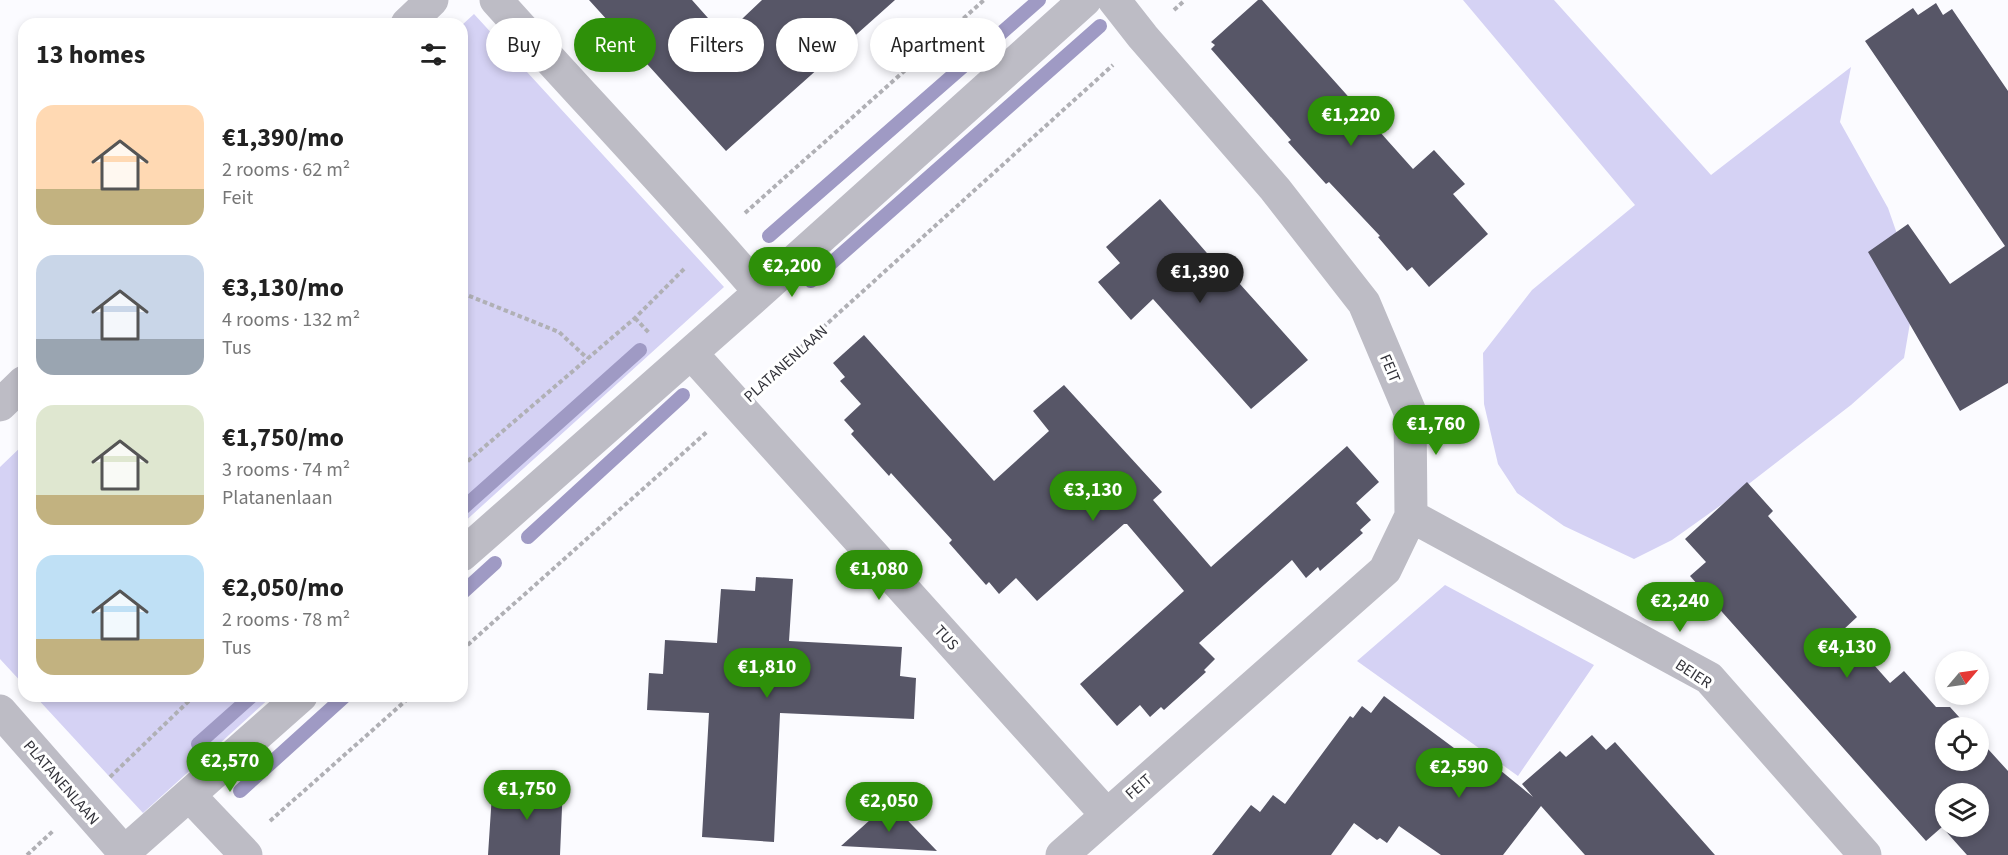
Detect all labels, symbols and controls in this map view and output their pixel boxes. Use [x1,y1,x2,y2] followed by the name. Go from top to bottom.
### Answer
[486,18,562,72] chip: Buy
[574,18,656,72] chip: Rent
[668,18,764,72] chip: Filters
[776,18,858,72] chip: New
[870,18,1006,72] chip: Apartment
[36,36,145,73] text: 13 homes
[417,38,450,71] icon: filters
[1302,96,1400,147] pin: €1,220
[1322,101,1380,129] text: €1,220
[222,119,344,156] text: €1,390/mo
[84,129,156,201] icon: home
[222,156,350,184] text: 2 rooms · 62 m²
[222,184,253,212] text: Feit
[743,247,841,298] pin: €2,200
[763,252,821,280] text: €2,200
[1151,253,1249,304] pin: €1,390
[1171,258,1229,286] text: €1,390
[222,269,344,306] text: €3,130/mo
[84,279,156,351] icon: home
[222,306,360,334] text: 4 rooms · 132 m²
[739,320,832,407] street label: PLATANENLAAN
[222,334,251,362] text: Tus
[1374,351,1406,386] street label: FEIT
[1387,405,1485,456] pin: €1,760
[1407,410,1465,438] text: €1,760
[222,419,344,456] text: €1,750/mo
[84,429,156,501] icon: home
[222,456,350,484] text: 3 rooms · 74 m²
[1044,471,1142,522] pin: €3,130
[1064,476,1122,504] text: €3,130
[222,484,333,512] text: Platanenlaan
[830,550,928,601] pin: €1,080
[850,555,908,583] text: €1,080
[222,569,344,606] text: €2,050/mo
[84,579,156,651] icon: home
[1631,582,1729,633] pin: €2,240
[1651,587,1709,615] text: €2,240
[222,606,350,634] text: 2 rooms · 78 m²
[929,620,964,655] street label: TUS
[1798,628,1896,679] pin: €4,130
[1818,633,1876,661] text: €4,130
[222,634,251,662] text: Tus
[718,648,816,699] pin: €1,810
[1935,651,1989,705] north arrow
[1935,651,1989,837] map controls
[738,653,796,681] text: €1,810
[1671,654,1716,694] street label: BEIER
[1935,717,1989,771] button: locate
[18,735,104,830] street label: PLATANENLAAN
[181,742,279,793] pin: €2,570
[201,747,259,775] text: €2,570
[1410,748,1508,799] pin: €2,590
[1430,753,1488,781] text: €2,590
[1120,769,1157,805] street label: FEIT
[478,770,576,821] pin: €1,750
[498,775,556,803] text: €1,750
[840,782,938,833] pin: €2,050
[1935,783,1989,837] button: layers
[860,787,918,815] text: €2,050

